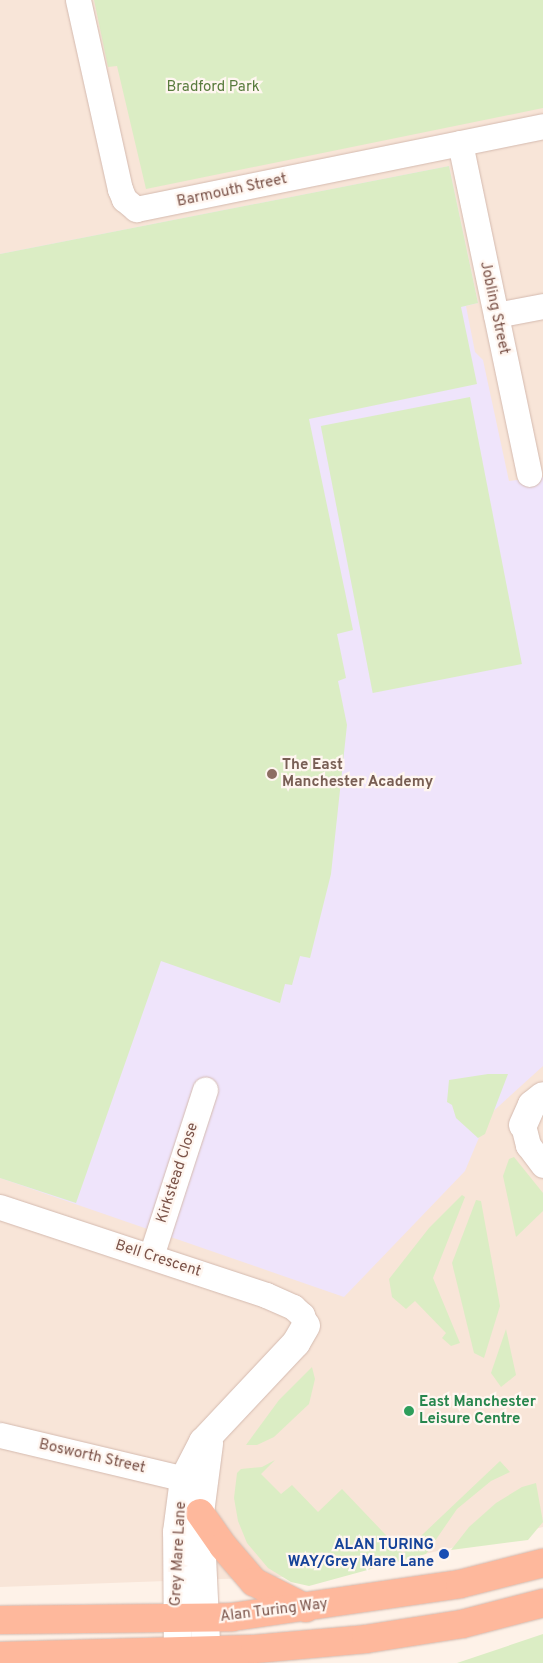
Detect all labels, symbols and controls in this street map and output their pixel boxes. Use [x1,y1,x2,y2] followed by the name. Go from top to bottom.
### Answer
[166,79,260,97] park label: Bradford Park
[175,171,289,211] street label: Barmouth Street
[475,260,513,356] street label: Jobling Street
[282,756,434,791] place label: The East Manchester Academy
[266,768,278,780] marker: The East Manchester Academy
[153,1121,203,1225] street label: Kirkstead Close
[113,1237,203,1281] street label: Bell Crescent
[419,1393,536,1428] place label: East Manchester Leisure Centre
[403,1405,415,1417] marker: East Manchester Leisure Centre
[37,1436,147,1478] street label: Bosworth Street
[167,1501,191,1607] street label: Grey Mare Lane
[288,1536,434,1571] place label: ALAN TURING WAY/Grey Mare Lane
[438,1548,450,1560] marker: ALAN TURING WAY/Grey Mare Lane
[219,1595,329,1627] street label: Alan Turing Way

